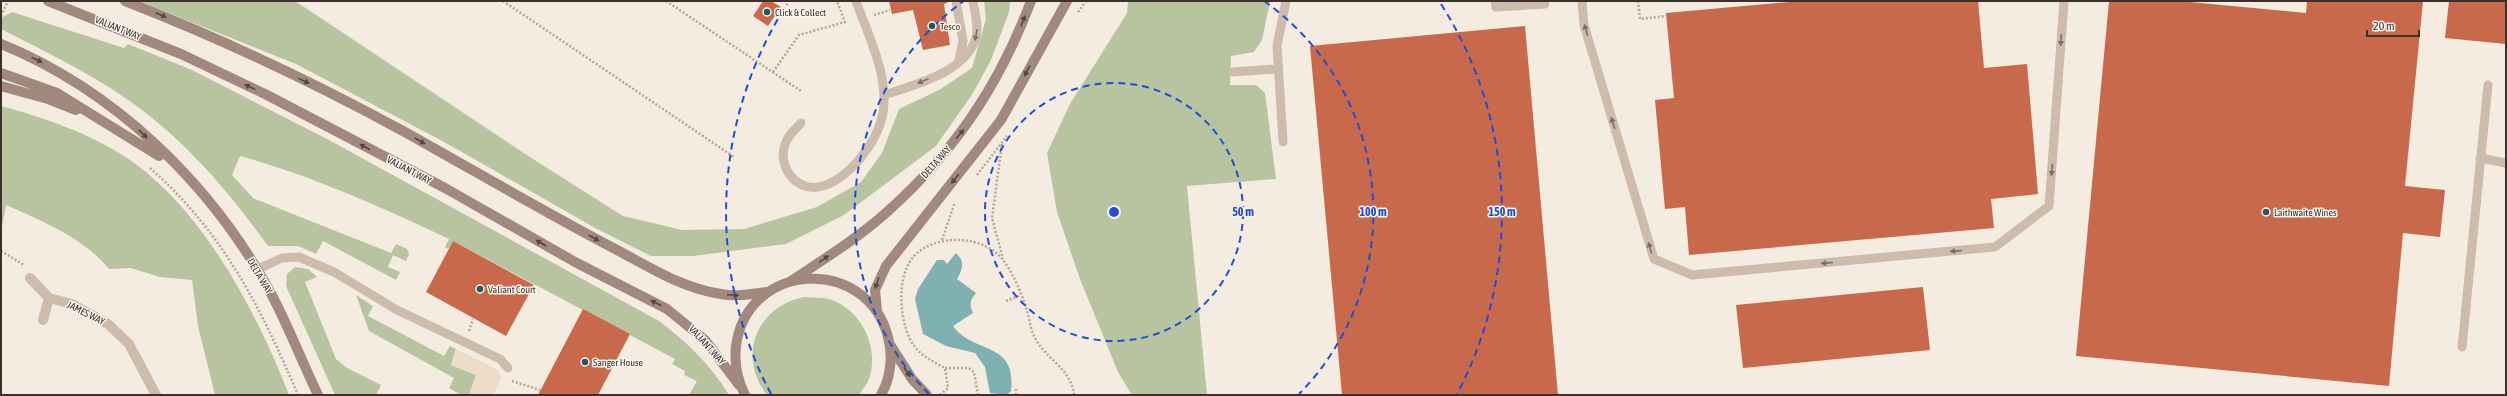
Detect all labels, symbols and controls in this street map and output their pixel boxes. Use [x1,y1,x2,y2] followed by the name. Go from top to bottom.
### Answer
[762,7,772,17] marker: Click & Collect
[775,7,826,18] place label: Click & Collect
[2367,12,2419,38] scale bar
[155,13,167,19] one-way arrow
[93,14,143,42] street label: VALIANT WAY
[1021,14,1027,26] one-way arrow
[2373,19,2395,33] text: 20 m
[927,21,937,31] marker: Tesco
[940,21,961,32] place label: Tesco
[1583,24,1589,36] one-way arrow
[972,28,978,41] one-way arrow
[2058,34,2065,46] one-way arrow
[31,57,42,63] one-way arrow
[1024,66,1030,77] one-way arrow
[299,78,310,84] one-way arrow
[917,78,929,84] one-way arrow
[244,84,256,90] one-way arrow
[1610,117,1616,129] one-way arrow
[955,128,964,139] one-way arrow
[138,129,148,139] one-way arrow
[414,137,426,144] one-way arrow
[919,143,953,180] street label: DELTA WAY
[360,144,371,150] one-way arrow
[385,154,433,186] street label: VALIANT WAY
[2048,164,2055,176] one-way arrow
[950,173,959,184] one-way arrow
[1107,205,1121,219] centre of rings
[1232,205,1254,219] text: 50 m
[1359,205,1387,219] text: 100 m
[1488,205,1516,219] text: 150 m
[2261,207,2271,217] marker: Laithwaite Wines
[2274,207,2337,218] place label: Laithwaite Wines
[589,235,600,242] one-way arrow
[535,239,547,246] one-way arrow
[1647,242,1653,254] one-way arrow
[1950,247,1962,254] one-way arrow
[818,255,829,263] one-way arrow
[245,256,275,296] street label: DELTA WAY
[1821,259,1833,266] one-way arrow
[874,277,880,289] one-way arrow
[475,284,485,294] marker: Valiant Court
[488,284,536,295] place label: Valiant Court
[727,292,739,299] one-way arrow
[65,299,107,327] street label: JAMES WAY
[650,300,662,306] one-way arrow
[687,323,728,367] street label: VALIANT WAY
[580,357,590,367] marker: Sanger House
[593,357,644,368] place label: Sanger House
[903,367,911,377] one-way arrow

